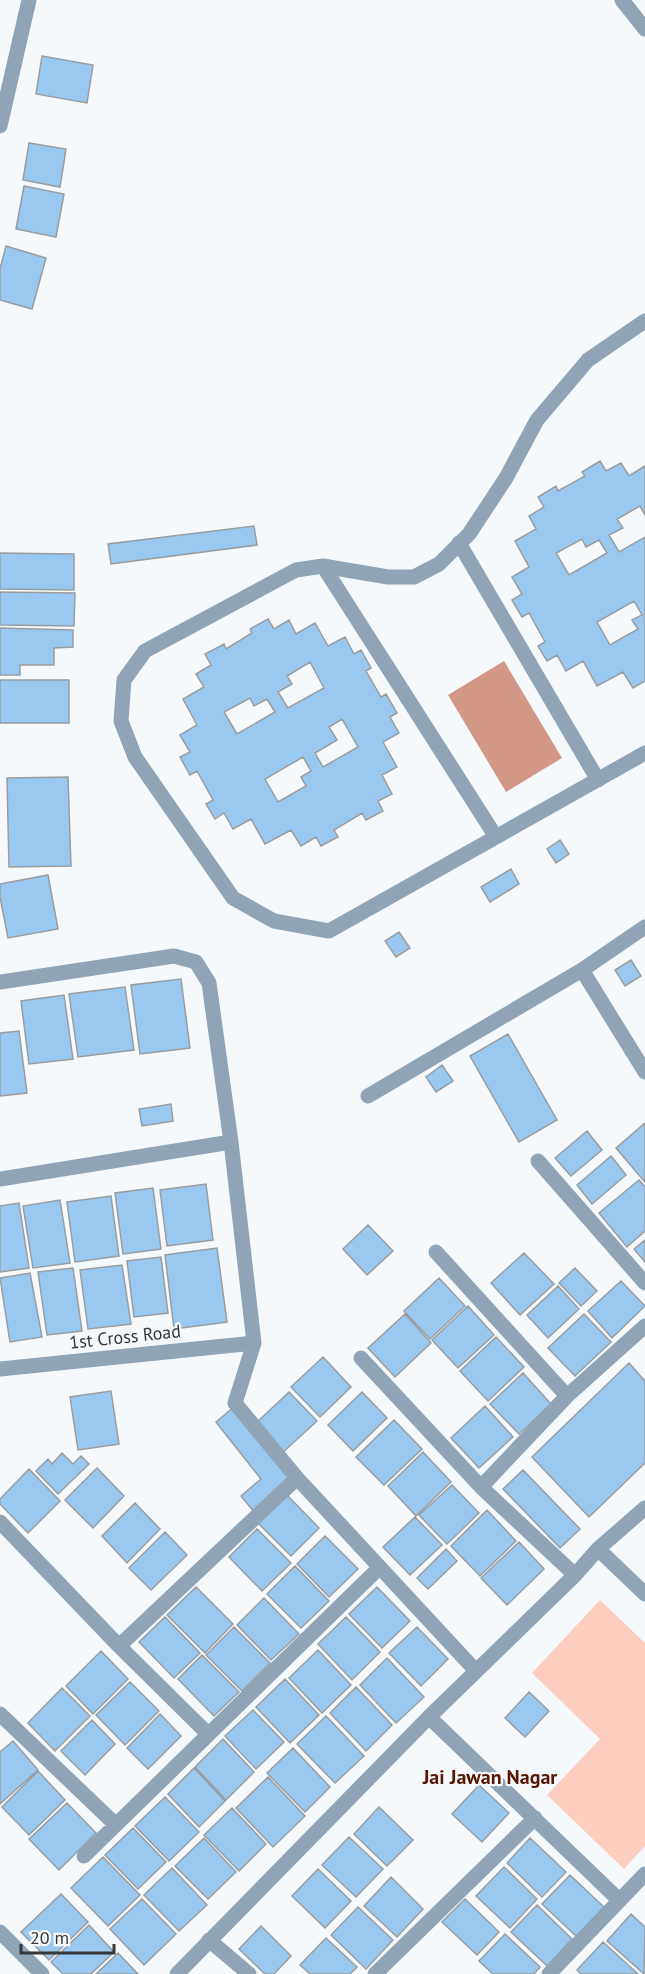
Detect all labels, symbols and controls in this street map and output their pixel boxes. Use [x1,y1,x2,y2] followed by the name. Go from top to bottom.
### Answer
[68,1319,182,1354] street label: 1st Cross Road
[422,1764,557,1790] district label: Jai Jawan Nagar
[21,1917,114,1955] scale bar
[30,1926,69,1949] text: 20 m

